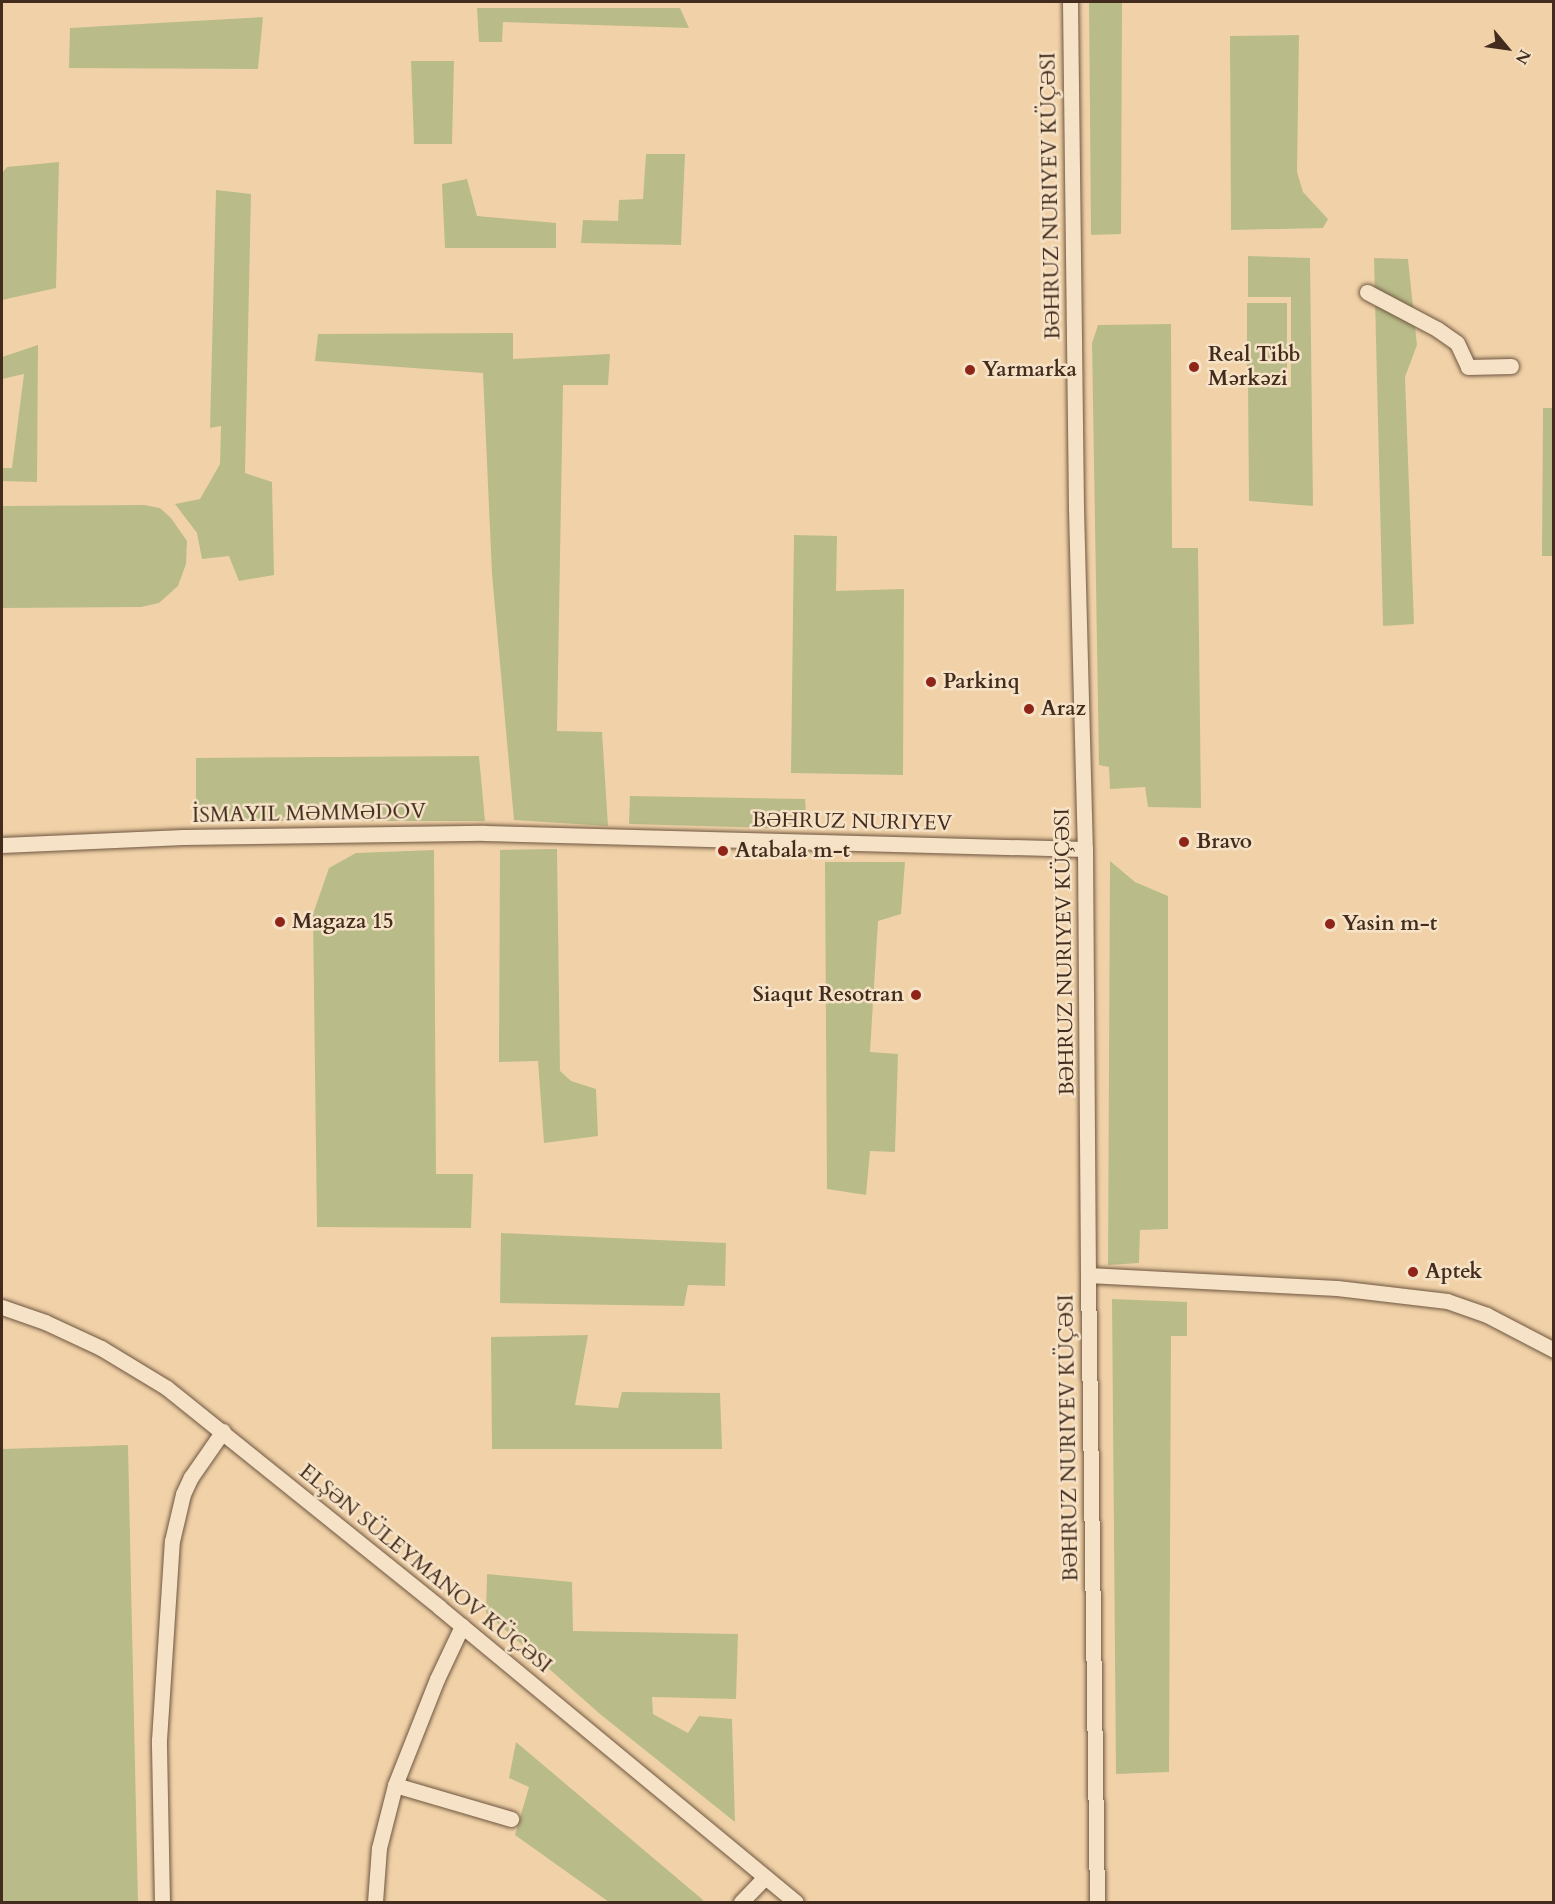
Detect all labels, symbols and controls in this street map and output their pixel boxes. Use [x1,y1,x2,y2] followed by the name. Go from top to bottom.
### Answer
[1477,18,1537,78] north arrow
[1510,45,1536,68] text: N
[1036,52,1066,340] street label: BƏHRUZ NURIYEV KÜÇƏSI
[1208,342,1300,392] place label: Real Tibb Mərkəzi
[982,357,1077,383] place label: Yarmarka
[1185,358,1203,376] marker: Real Tibb Mərkəzi
[963,363,977,377] marker: Yarmarka
[943,669,1019,695] place label: Parkinq
[924,675,938,689] marker: Parkinq
[1041,696,1086,722] place label: Araz
[1022,702,1036,716] marker: Araz
[192,799,426,829] street label: İSMAYIL MƏMMƏDOV
[752,808,952,836] street label: BƏHRUZ NURIYEV
[1050,808,1080,1096] street label: BƏHRUZ NURIYEV KÜÇƏSI
[1196,829,1252,855] place label: Bravo
[1177,835,1191,849] marker: Bravo
[735,838,850,864] place label: Atabala m-t
[716,844,730,858] marker: Atabala m-t
[292,909,394,935] place label: Magaza 15
[1342,911,1437,937] place label: Yasin m-t
[273,915,287,929] marker: Magaza 15
[1323,917,1337,931] marker: Yasin m-t
[753,982,904,1008] place label: Siaqut Resotran
[909,988,923,1002] marker: Siaqut Resotran
[1425,1259,1482,1285] place label: Aptek
[1406,1265,1420,1279] marker: Aptek
[1054,1294,1084,1582] street label: BƏHRUZ NURIYEV KÜÇƏSI
[294,1459,556,1679] street label: ELŞƏN SÜLEYMANOV KÜÇƏSI

